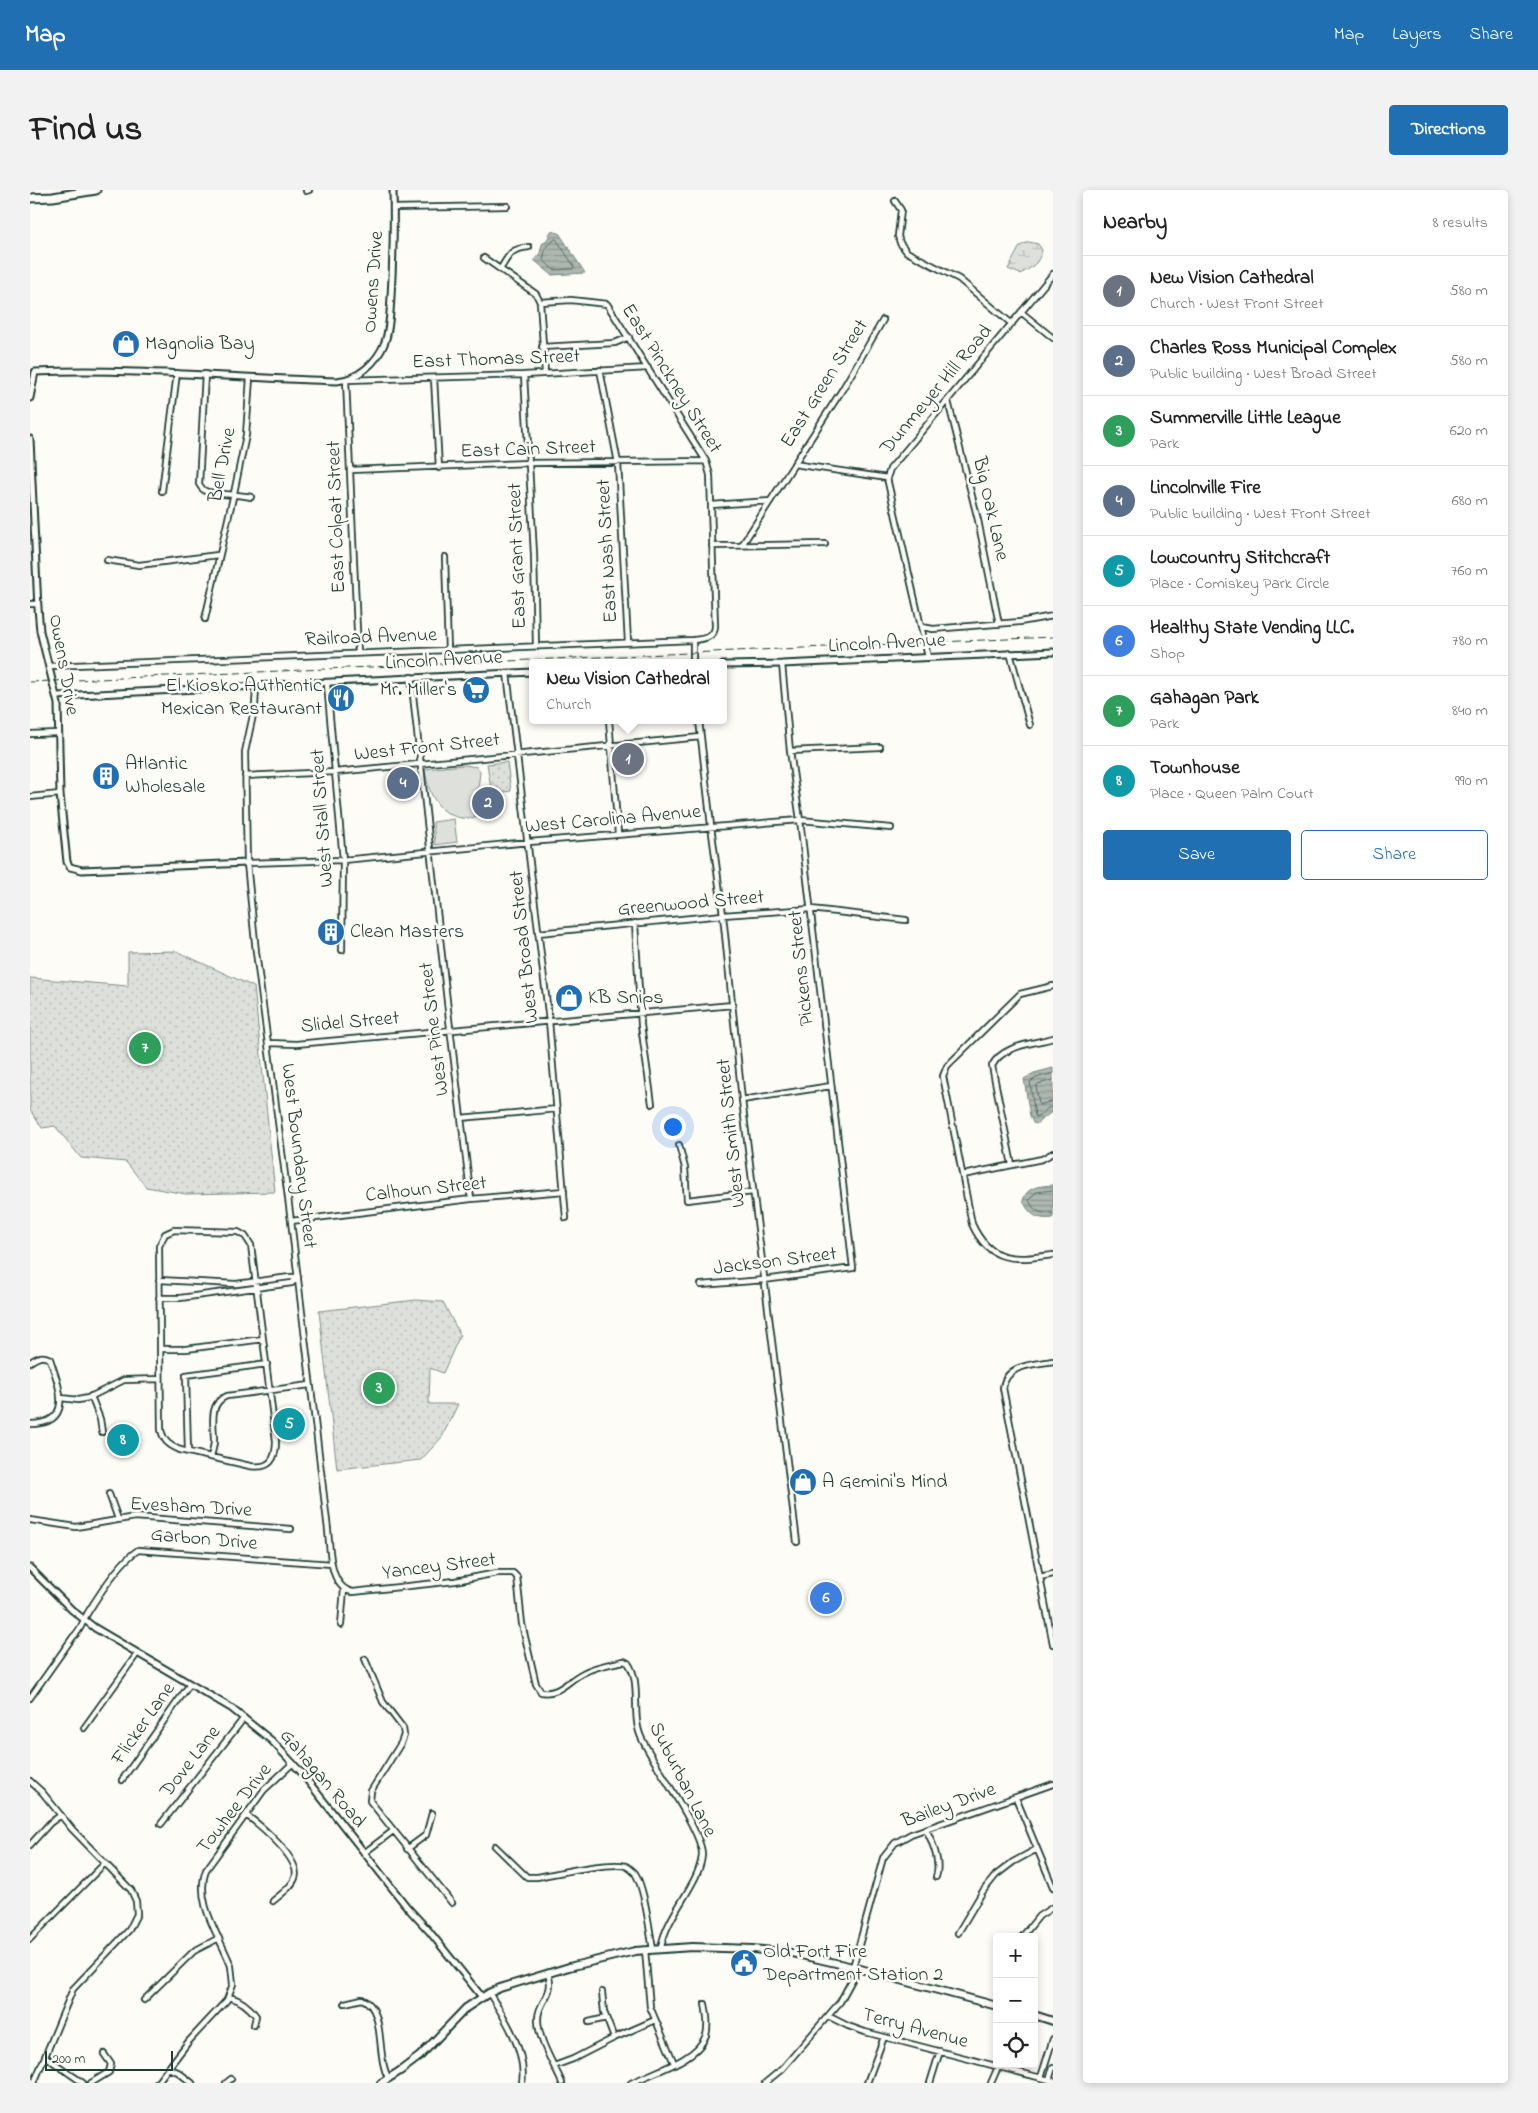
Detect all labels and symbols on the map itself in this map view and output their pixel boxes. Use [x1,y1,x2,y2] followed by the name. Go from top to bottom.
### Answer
[356,230,392,334] street label: Owens Drive
[613,299,729,460] street label: East Pinckney Street
[774,314,876,454] street label: East Green Street
[873,319,1000,462] street label: Dunmeyer Hill Road
[111,329,141,359] shop icon: Magnolia Bay
[145,330,255,360] place label: Magnolia Bay
[411,343,581,377] street label: East Thomas Street
[201,425,244,506] street label: Bell Drive
[460,433,596,467] street label: East Cain Street
[320,440,354,594] street label: East Colpat Street
[963,453,1016,564] street label: Big Oak Lane
[590,478,626,624] street label: East Nash Street
[501,482,535,630] street label: East Grant Street
[40,612,86,718] street label: Owens Drive
[304,621,438,655] street label: Railroad Avenue
[828,626,946,662] street label: Lincoln Avenue
[385,643,503,679] street label: Lincoln Avenue
[161,672,322,724] place label: El Kiosko Authentic Mexican Restaurant
[461,675,491,705] supermarket icon: Mr. Miller's
[380,676,457,705] place label: Mr. Miller's
[326,683,356,713] restaurant icon: El Kiosko Authentic Mexican Restaurant
[353,726,502,770] street label: West Front Street
[612,740,644,778] pin: 1
[304,747,342,888] street label: West Stall Street
[125,750,205,802] place label: Atlantic Wholesale
[91,761,121,791] building icon: Atlantic Wholesale
[387,764,419,802] pin: 4
[472,784,504,822] pin: 2
[524,798,702,842] street label: West Carolina Avenue
[503,869,547,1025] street label: West Broad Street
[617,883,766,925] street label: Greenwood Street
[781,909,822,1027] street label: Pickens Street
[316,917,346,947] building icon: Clean Masters
[350,918,464,947] place label: Clean Masters
[412,960,458,1098] street label: West Pine Street
[554,983,584,1013] shop icon: KB Snips
[588,984,664,1013] place label: KB Snips
[300,1004,401,1042] street label: Slidel Street
[129,1029,161,1067] pin: 7
[710,1057,754,1209] street label: West Smith Street
[272,1062,324,1250] street label: West Boundary Street
[660,1114,686,1140] your location
[364,1169,488,1211] street label: Calhoun Street
[712,1240,839,1284] street label: Jackson Street
[363,1369,395,1407] pin: 3
[273,1405,305,1443] pin: 5
[107,1421,139,1459] pin: 8
[788,1467,818,1497] shop icon: A Gemini's Mind
[822,1468,948,1497] place label: A Gemini's Mind
[129,1490,253,1526] street label: Evesham Drive
[149,1521,259,1559] street label: Garbon Drive
[381,1546,498,1588] street label: Yancey Street
[810,1579,842,1617] pin: 6
[104,1677,183,1772] street label: Flicker Lane
[641,1717,723,1843] street label: Suburban Lane
[153,1720,228,1805] street label: Dove Lane
[271,1723,372,1836] street label: Gahagan Road
[190,1758,280,1860] street label: Towhee Drive
[897,1776,1000,1837] street label: Bailey Drive
[762,1938,943,1990] place label: Old Fort Fire Department Station 2
[729,1948,759,1978] public building icon: Old Fort Fire Department Station 2
[859,2001,971,2057] street label: Terry Avenue
[45,2048,172,2071] scale bar

